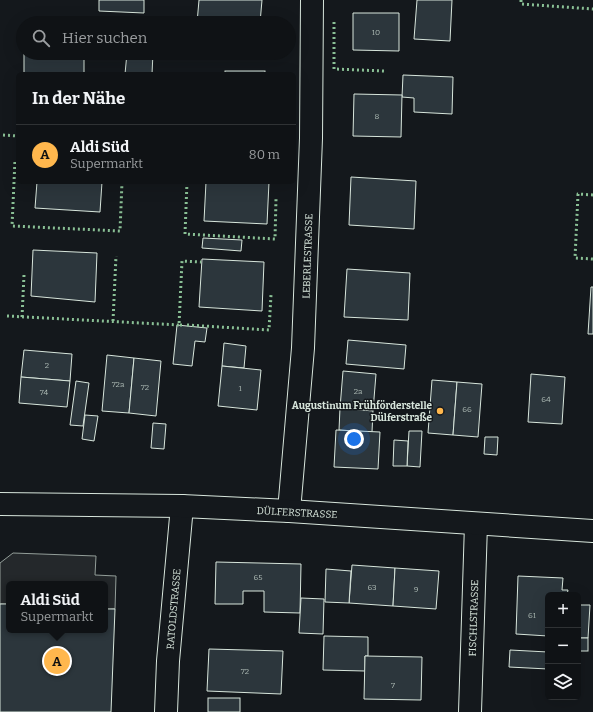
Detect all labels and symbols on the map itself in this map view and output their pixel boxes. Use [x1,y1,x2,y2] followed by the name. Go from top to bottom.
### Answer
[372,28,380,37] house number: 10
[375,112,380,121] house number: 8
[301,213,315,299] street label: LEBERLESTRASSE
[45,361,49,370] house number: 2
[112,380,125,389] house number: 72a
[141,383,149,392] house number: 72
[238,384,242,393] house number: 1
[354,387,363,396] house number: 2a
[40,388,49,397] house number: 74
[541,395,551,404] house number: 64
[292,400,433,424] place label: Augustinum Frühförderstelle Dülferstraße
[462,405,472,414] house number: 66
[435,406,445,416] marker: Augustinum Frühförderstelle Dülferstraße
[344,429,364,449] your location
[256,504,338,521] street label: DÜLFERSTRASSE
[164,568,184,650] street label: RATOLDSTRASSE
[254,573,262,582] house number: 65
[467,579,481,657] street label: FISCHLSTRASSE
[367,583,377,592] house number: 63
[414,585,419,594] house number: 9
[528,611,537,620] house number: 61
[44,646,70,676] pin: A
[241,667,249,676] house number: 72
[391,681,395,690] house number: 7

